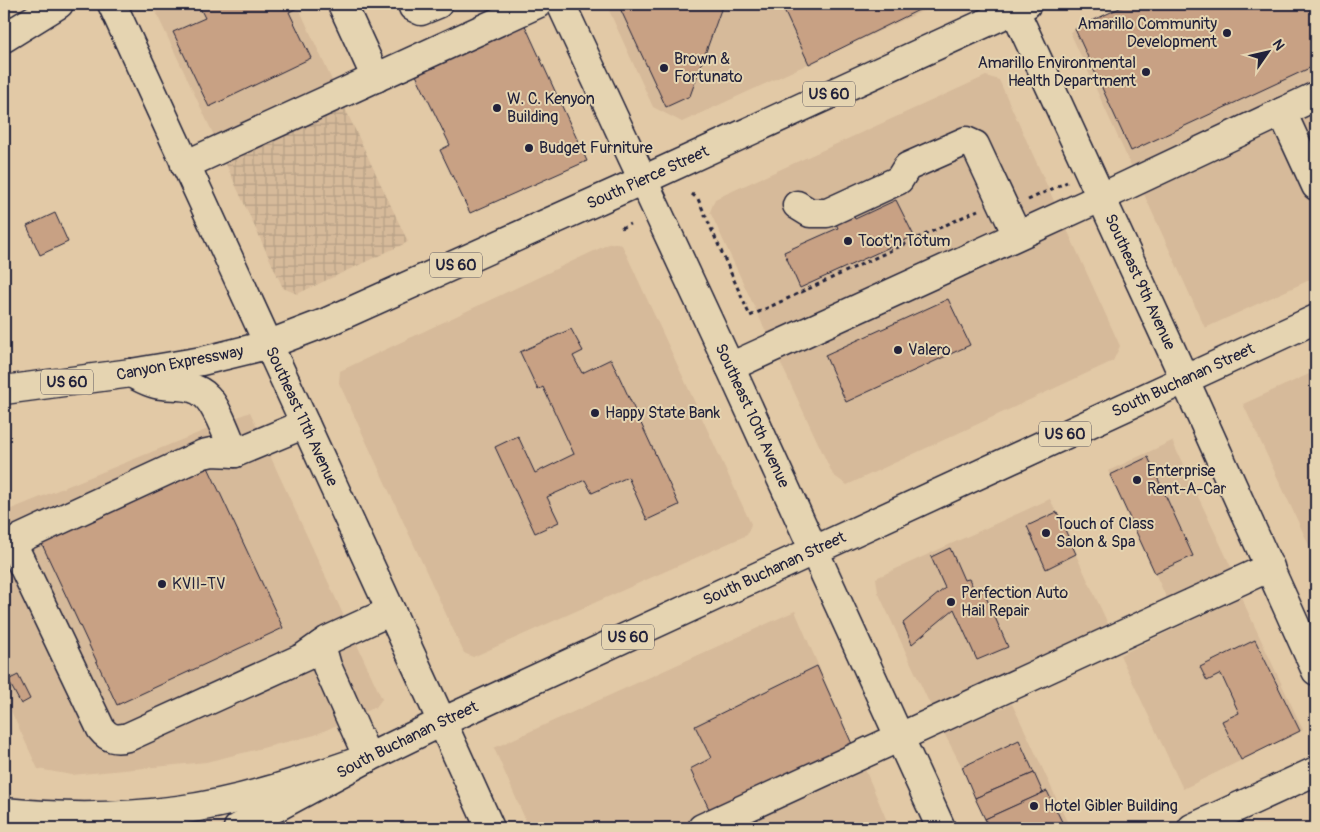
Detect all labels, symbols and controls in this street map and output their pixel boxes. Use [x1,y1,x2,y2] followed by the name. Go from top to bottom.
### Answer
[1077,14,1218,52] place label: Amarillo Community Development
[1221,27,1233,39] marker: Amarillo Community Development
[1242,28,1292,78] north arrow
[1269,36,1288,54] text: N
[674,49,743,87] place label: Brown & Fortunato
[977,53,1137,91] place label: Amarillo Environmental Health Department
[658,62,670,74] marker: Brown & Fortunato
[1140,66,1152,78] marker: Amarillo Environmental Health Department
[803,82,855,106] road number: US 60
[507,89,595,127] place label: W. C. Kenyon Building
[491,102,503,114] marker: W. C. Kenyon Building
[539,138,653,158] place label: Budget Furniture
[584,141,712,214] street label: South Pierce Street
[523,142,535,154] marker: Budget Furniture
[1100,211,1180,353] street label: Southeast 9th Avenue
[858,231,950,251] place label: Toot'n Totum
[842,235,854,247] marker: Toot'n Totum
[430,252,482,278] road number: US 60
[1108,338,1258,422] street label: South Buchanan Street
[908,340,951,360] place label: Valero
[115,341,245,385] street label: Canyon Expressway
[711,341,794,491] street label: Southeast 10th Avenue
[261,343,342,490] street label: Southeast 11th Avenue
[892,344,904,356] marker: Valero
[41,370,93,394] road number: US 60
[605,403,721,423] place label: Happy State Bank
[589,407,601,419] marker: Happy State Bank
[1039,422,1091,446] road number: US 60
[1147,461,1227,499] place label: Enterprise Rent-A-Car
[1131,474,1143,486] marker: Enterprise Rent-A-Car
[1056,514,1154,552] place label: Touch of Class Salon & Spa
[700,527,850,610] street label: South Buchanan Street
[1040,527,1052,539] marker: Touch of Class Salon & Spa
[172,574,226,594] place label: KVII-TV
[156,578,168,590] marker: KVII-TV
[961,583,1068,621] place label: Perfection Auto Hail Repair
[945,596,957,608] marker: Perfection Auto Hail Repair
[602,624,654,650] road number: US 60
[333,697,482,783] street label: South Buchanan Street
[1044,796,1178,816] place label: Hotel Gibler Building
[1028,800,1040,812] marker: Hotel Gibler Building

